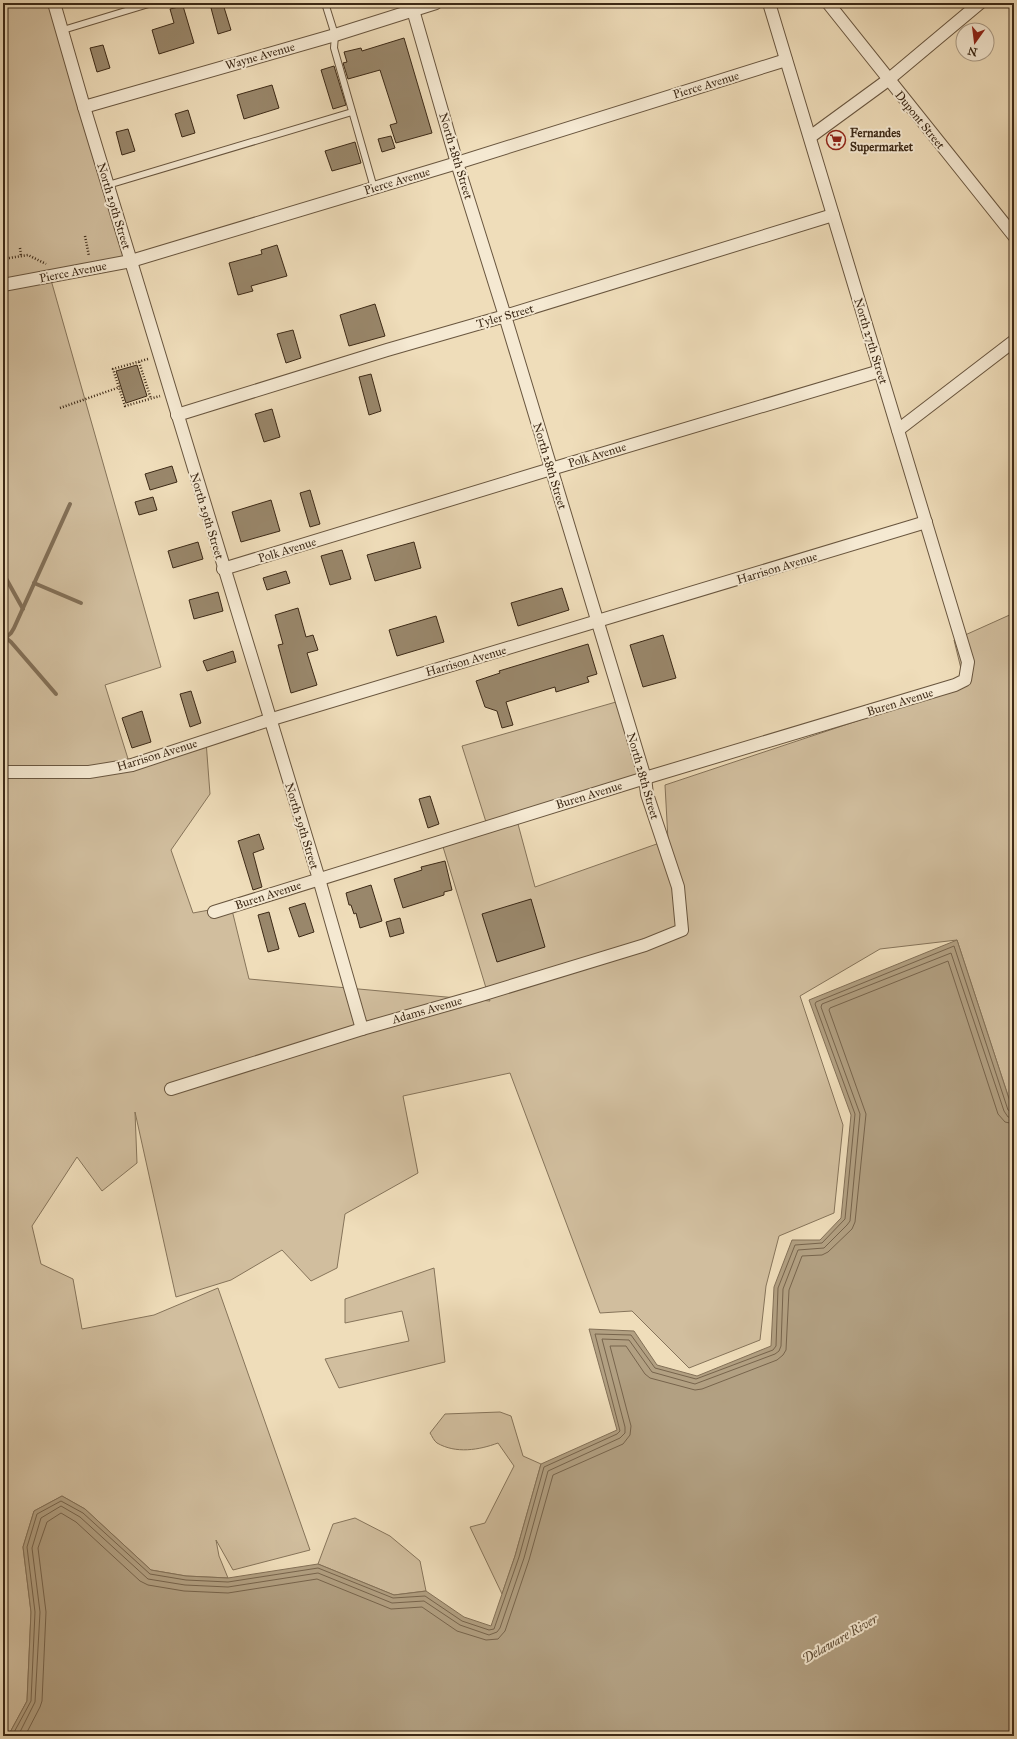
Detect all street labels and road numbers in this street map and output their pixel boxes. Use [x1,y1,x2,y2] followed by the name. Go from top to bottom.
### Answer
[224,39,296,73] street label: Wayne Avenue
[671,68,741,102] street label: Pierce Avenue
[892,88,948,153] street label: Dupont Street
[436,111,476,202] street label: North 28th Street
[94,161,134,252] street label: North 29th Street
[362,164,432,198] street label: Pierce Avenue
[38,259,108,285] street label: Pierce Avenue
[851,296,891,386] street label: North 27th Street
[475,301,536,331] street label: Tyler Street
[530,421,570,512] street label: North 28th Street
[566,440,628,470] street label: Polk Avenue
[187,471,227,562] street label: North 29th Street
[256,535,318,565] street label: Polk Avenue
[735,549,819,587] street label: Harrison Avenue
[424,643,508,679] street label: Harrison Avenue
[865,685,935,719] street label: Buren Avenue
[624,731,662,822] street label: North 28th Street
[115,736,199,774] street label: Harrison Avenue
[554,778,624,812] street label: Buren Avenue
[282,781,322,872] street label: North 29th Street
[233,878,303,912] street label: Buren Avenue
[389,993,464,1027] street label: Adams Avenue

